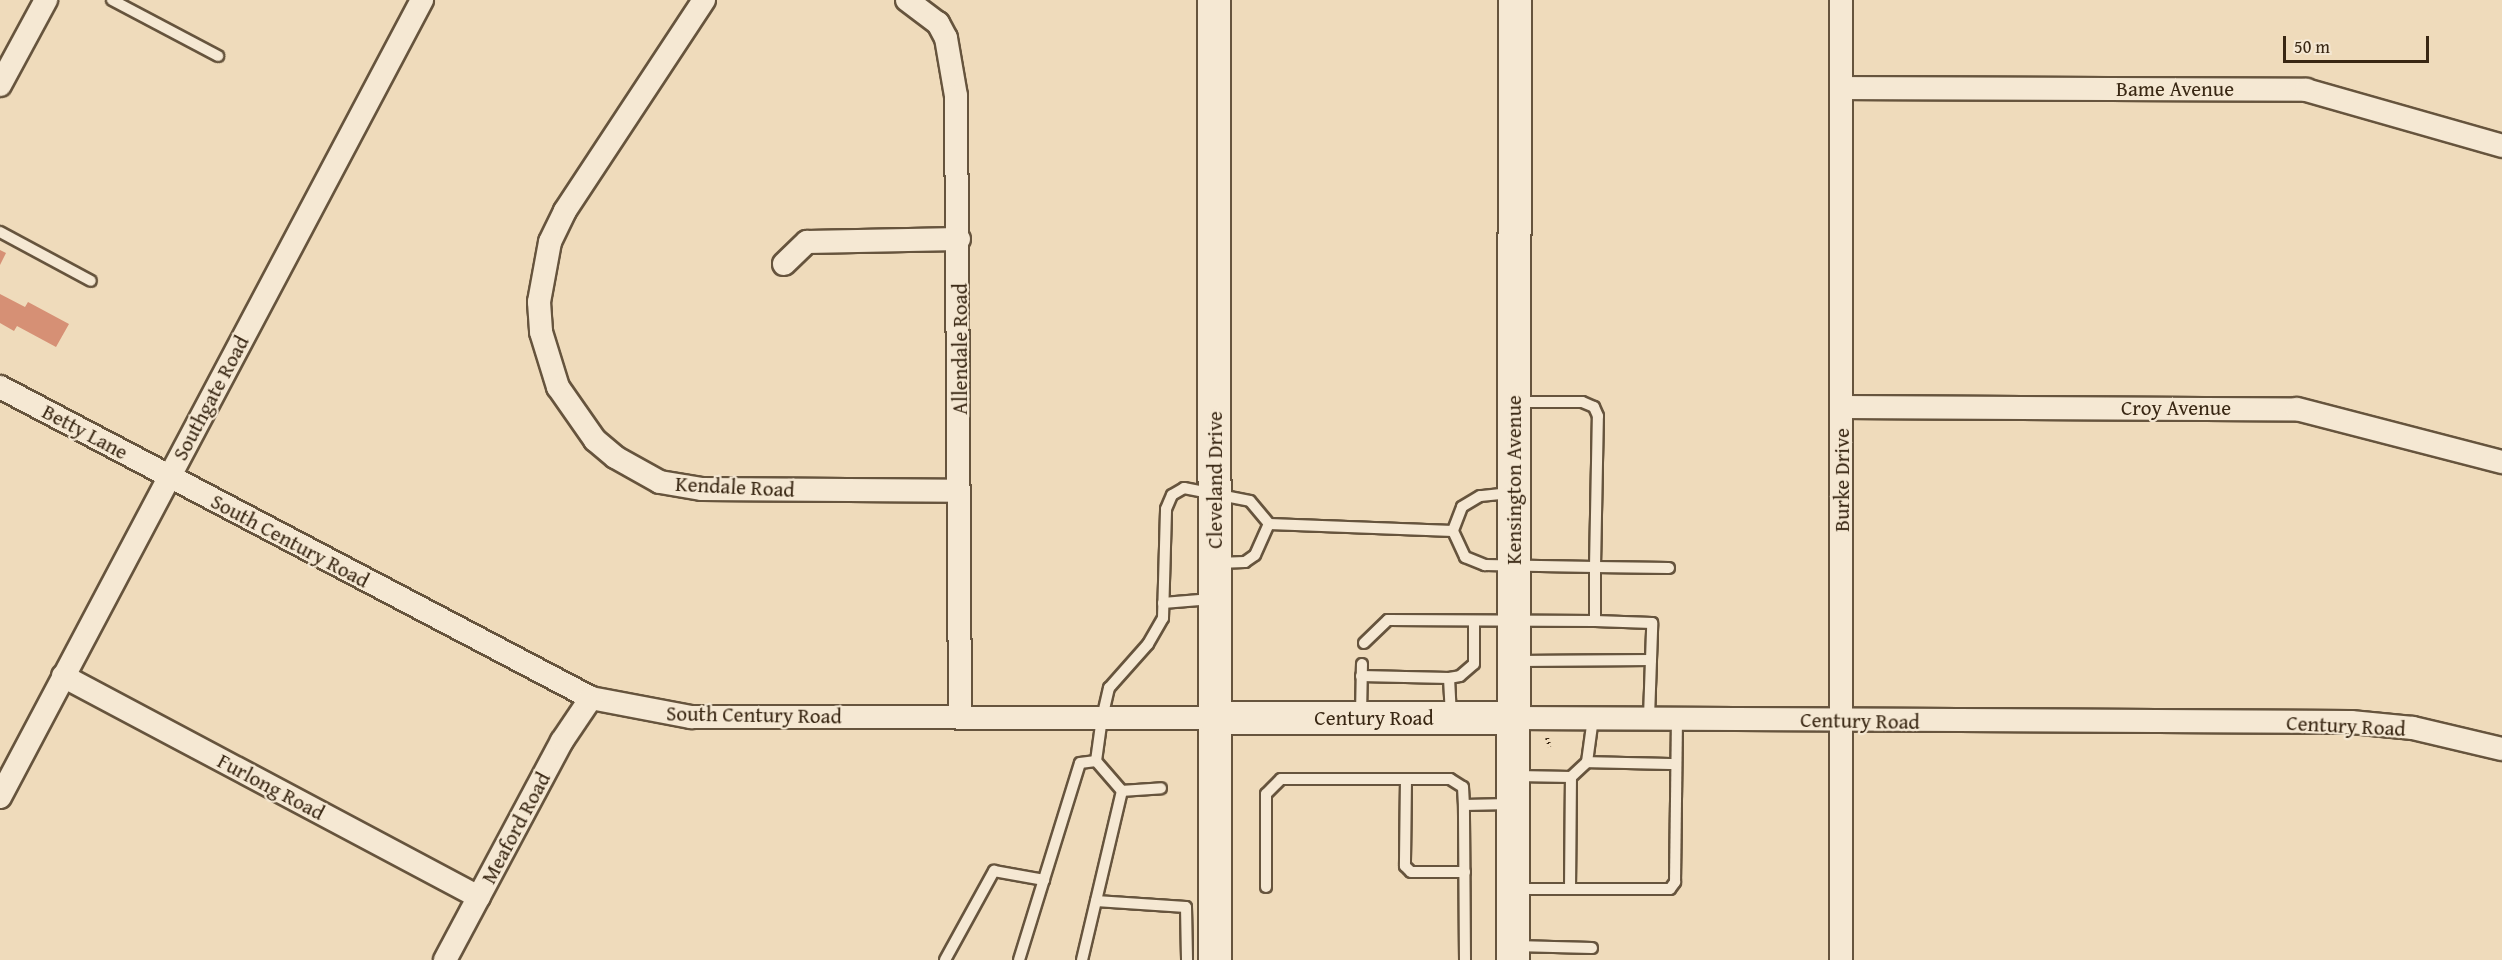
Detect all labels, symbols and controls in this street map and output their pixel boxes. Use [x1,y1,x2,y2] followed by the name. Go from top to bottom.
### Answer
[2286,24,2432,62] scale bar
[2294,33,2330,60] text: 50 m
[2116,76,2234,102] street label: Bame Avenue
[947,283,973,415] street label: Allendale Road
[168,331,254,465] street label: Southgate Road
[1501,395,1527,565] street label: Kensington Avenue
[2121,395,2231,421] street label: Croy Avenue
[38,399,132,465] street label: Betty Lane
[1202,411,1228,549] street label: Cleveland Drive
[1829,428,1855,532] street label: Burke Drive
[675,471,795,503] street label: Kendale Road
[207,489,373,593] street label: South Century Road
[666,701,842,729] street label: South Century Road
[1314,705,1434,731] street label: Century Road
[1800,707,1920,735] street label: Century Road
[2286,710,2406,742] street label: Century Road
[213,748,329,826] street label: Furlong Road
[476,768,556,888] street label: Meaford Road

